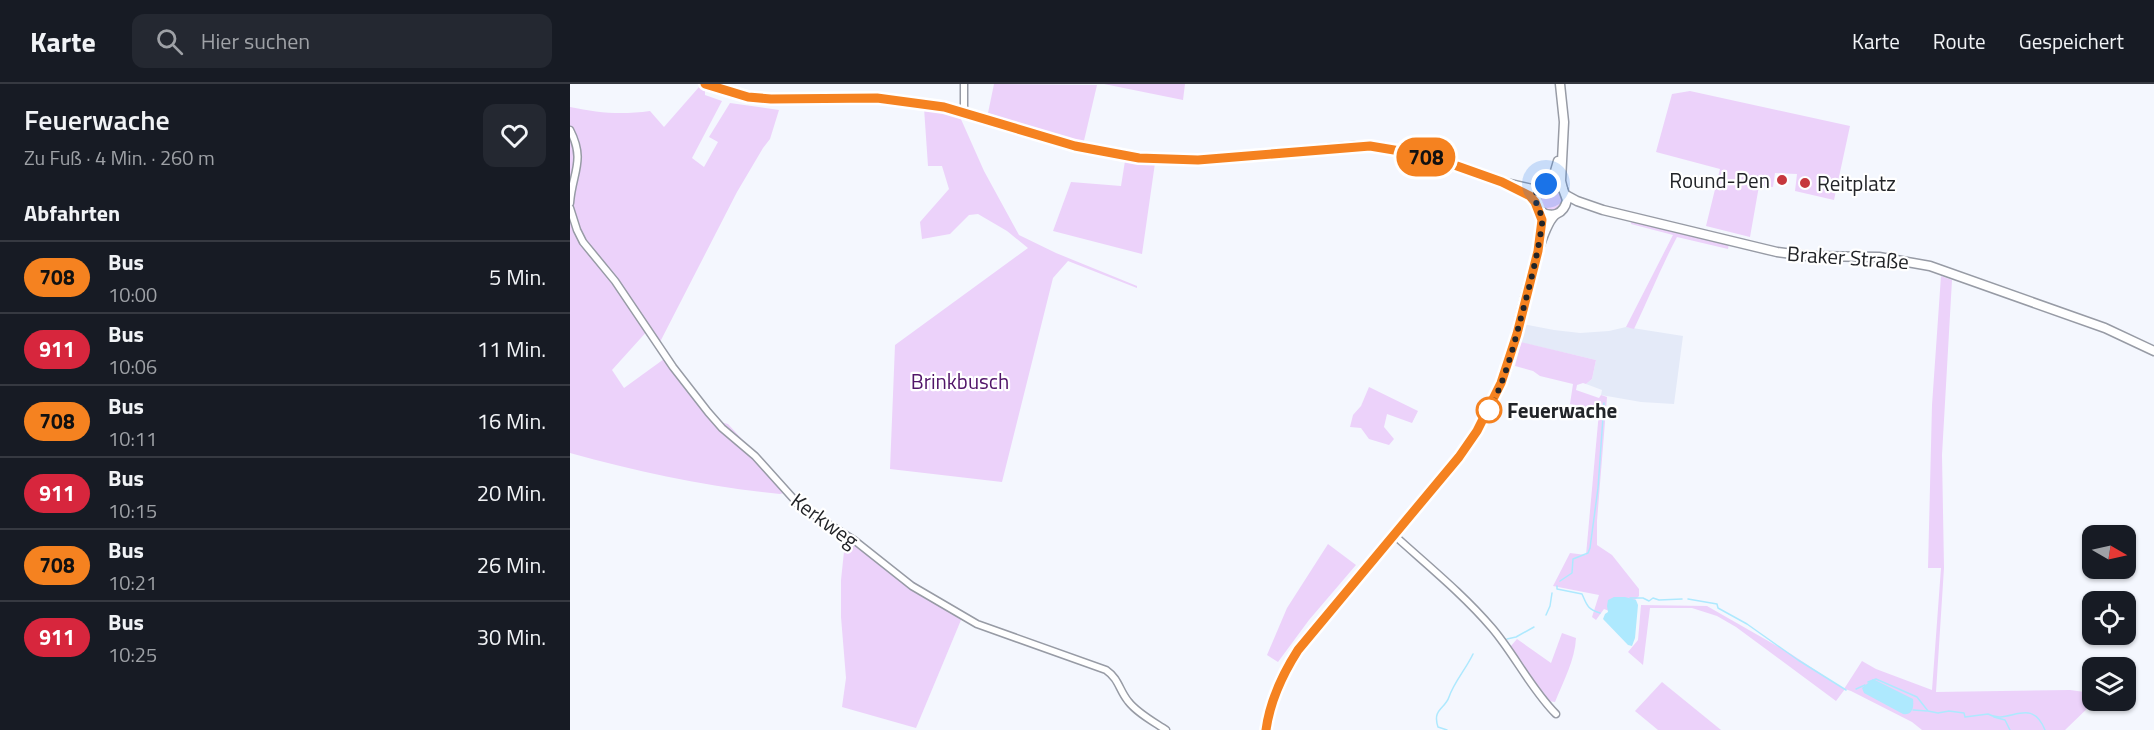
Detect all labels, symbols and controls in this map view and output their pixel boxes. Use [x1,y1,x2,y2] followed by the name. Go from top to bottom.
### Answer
[132,14,552,68] search box
[30,20,96,63] text: Karte
[201,24,310,58] text: Hier suchen
[153,25,186,58] icon: search
[1852,25,1900,57] text: Karte
[1933,25,1986,57] text: Route
[2019,25,2124,57] text: Gespeichert
[24,98,170,141] text: Feuerwache
[483,104,546,167] button: heart
[1392,138,1460,176] line badge: 708
[1408,141,1444,173] text: 708
[24,142,215,173] text: Zu Fuß · 4 Min. · 260 m
[1669,164,1770,196] place label: Round-Pen
[1817,167,1896,199] place label: Reitplatz
[1531,169,1561,199] your location
[1775,173,1789,187] marker: Round-Pen
[1798,176,1812,190] marker: Reitplatz
[24,196,120,230] text: Abfahrten
[1786,237,1910,277] street label: Braker Straße
[108,245,144,279] text: Bus
[489,260,546,294] text: 5 Min.
[39,261,75,293] text: 708
[108,279,157,310] text: 10:00
[108,317,144,351] text: Bus
[477,332,546,366] text: 11 Min.
[39,333,75,365] text: 911
[108,351,157,382] text: 10:06
[911,365,1009,397] park label: Brinkbusch
[108,389,144,423] text: Bus
[1507,394,1617,426] place label: Feuerwache
[1476,397,1502,423] marker: Feuerwache
[477,404,546,438] text: 16 Min.
[39,405,75,437] text: 708
[108,423,157,454] text: 10:11
[108,461,144,495] text: Bus
[477,476,546,510] text: 20 Min.
[39,477,75,509] text: 911
[784,484,866,556] street label: Kerkweg
[108,495,157,526] text: 10:15
[2082,525,2136,579] north arrow
[2082,525,2136,711] map controls
[108,533,144,567] text: Bus
[477,548,546,582] text: 26 Min.
[39,549,75,581] text: 708
[108,567,157,598] text: 10:21
[2082,591,2136,645] button: locate
[108,605,144,639] text: Bus
[477,620,546,654] text: 30 Min.
[39,621,75,653] text: 911
[108,639,157,670] text: 10:25
[2082,657,2136,711] button: layers

